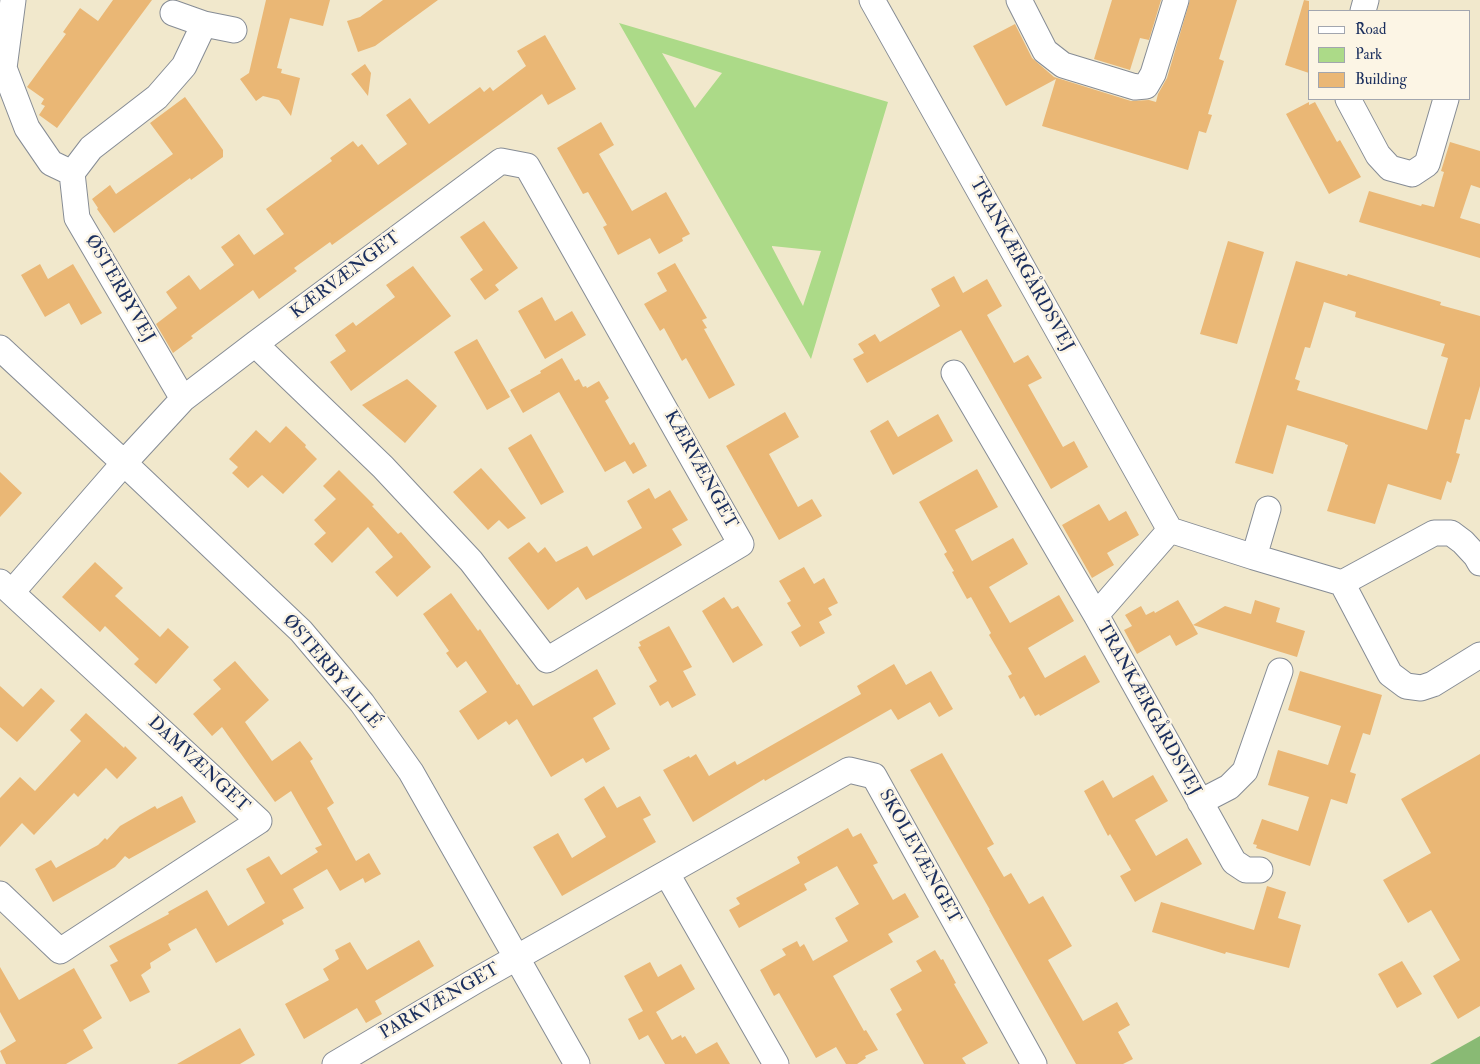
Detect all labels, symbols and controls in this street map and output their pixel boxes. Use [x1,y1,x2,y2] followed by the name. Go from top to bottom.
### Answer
[1308,10,1470,100] legend
[1355,20,1386,39] text: Road
[1355,45,1382,64] text: Park
[1355,70,1407,89] text: Building
[964,174,1078,356] street label: TRANKÆRGÅRDSVEJ
[287,228,405,324] street label: KÆRVÆNGET
[79,231,159,347] street label: ØSTERBYVEJ
[659,407,741,533] street label: KÆRVÆNGET
[277,611,385,733] street label: ØSTERBY ALLÉ
[1091,618,1205,800] street label: TRANKÆRGÅRDSVEJ
[143,712,253,818] street label: DAMVÆNGET
[873,786,965,928] street label: SKOLEVÆNGET
[376,959,504,1045] street label: PARKVÆNGET

